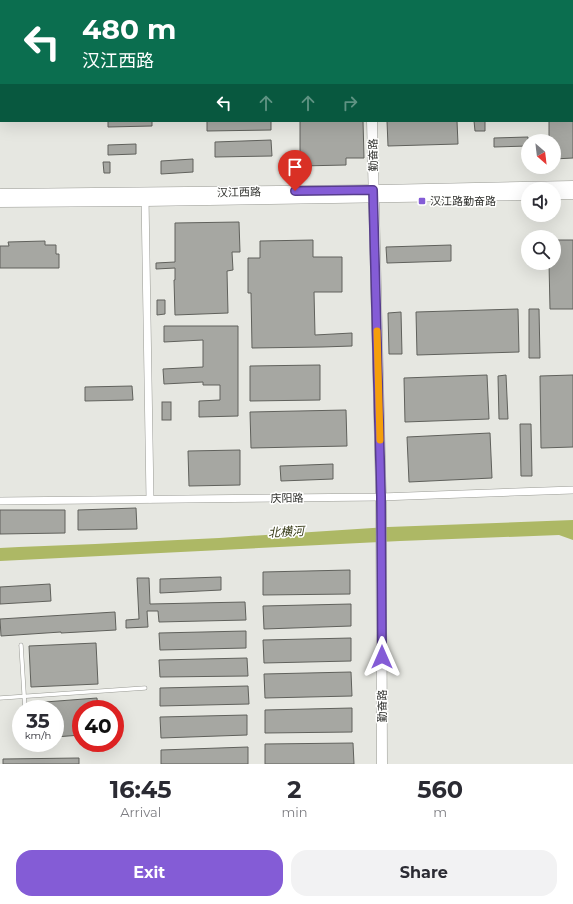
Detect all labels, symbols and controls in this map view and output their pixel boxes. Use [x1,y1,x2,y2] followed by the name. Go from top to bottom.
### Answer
[82,12,176,46] text: 480 m
[16,16,68,68] icon: left
[82,50,154,72] text: 汉江西路
[213,92,235,114] icon: left
[255,92,277,114] icon: ahead
[297,92,319,114] icon: ahead
[339,92,361,114] icon: right
[521,134,561,174] north arrow
[521,134,561,270] map controls
[366,138,380,172] street label: 勤奋路
[278,150,312,191] pin
[284,156,306,178] icon: arrive
[521,182,561,222] button: sound
[217,185,261,199] street label: 汉江西路
[430,194,496,208] place label: 汉江路勤奋路
[417,196,427,206] marker: 汉江路勤奋路
[521,230,561,270] button: search
[270,491,304,505] street label: 庆阳路
[268,523,306,540] water label: 北横河
[361,636,403,678] position arrow
[375,690,389,723] street label: 勤奋路
[72,700,124,752] speed limit sign: 40
[26,709,50,733] text: 35
[25,729,51,742] text: km/h
[110,775,172,804] text: 16:45
[287,775,302,804] text: 2
[417,775,463,804] text: 560
[120,804,161,820] text: Arrival
[281,804,307,820] text: min
[433,804,447,820] text: m
[16,850,283,896] button: Exit
[291,850,557,896] button: Share

